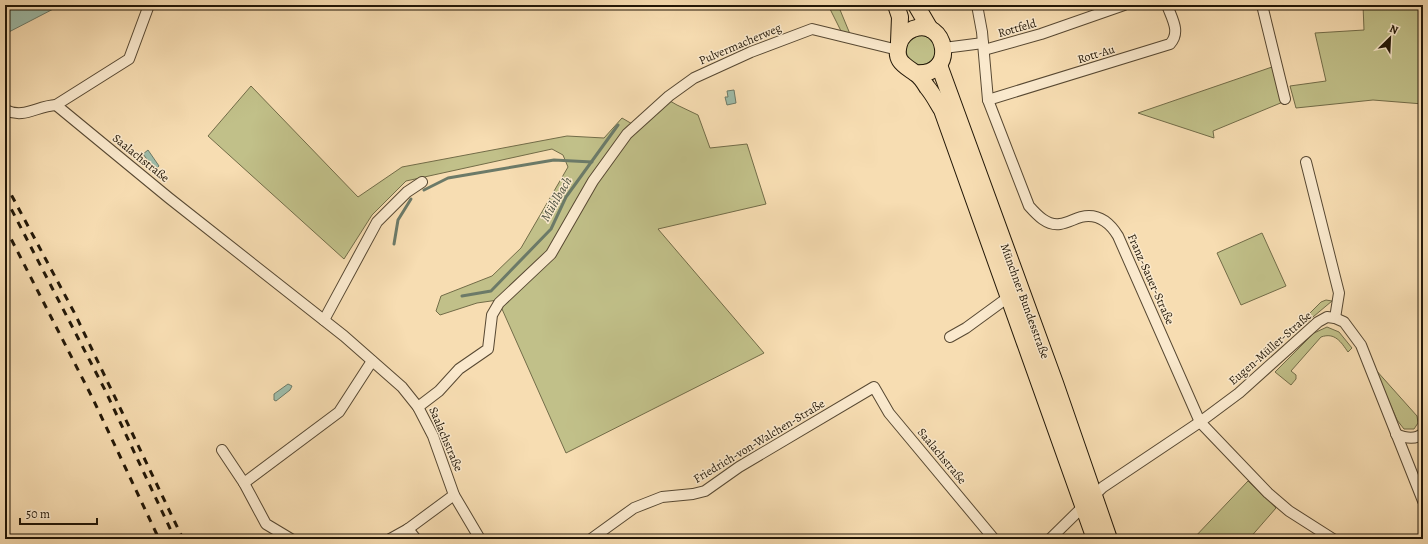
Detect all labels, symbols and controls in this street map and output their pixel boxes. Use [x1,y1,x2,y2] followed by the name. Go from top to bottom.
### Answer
[996,15,1039,41] street label: Rottfeld
[1370,18,1410,58] north arrow
[696,19,784,69] street label: Pulvermacherweg
[1387,21,1401,38] text: N
[1075,41,1117,67] street label: Rott-Au
[109,130,173,186] street label: Saalachstraße
[536,174,576,224] water label: Mühlbach
[1124,231,1178,327] street label: Franz-Sauer-Straße
[997,241,1053,361] street label: Münchner Bundesstraße
[1225,308,1315,388] street label: Eugen-Müller-Straße
[690,395,828,487] street label: Friedrich-von-Walchen-Straße
[425,404,467,474] street label: Saalachstraße
[914,425,970,487] street label: Saalachstraße
[20,500,97,526] scale bar
[26,506,50,522] text: 50 m

